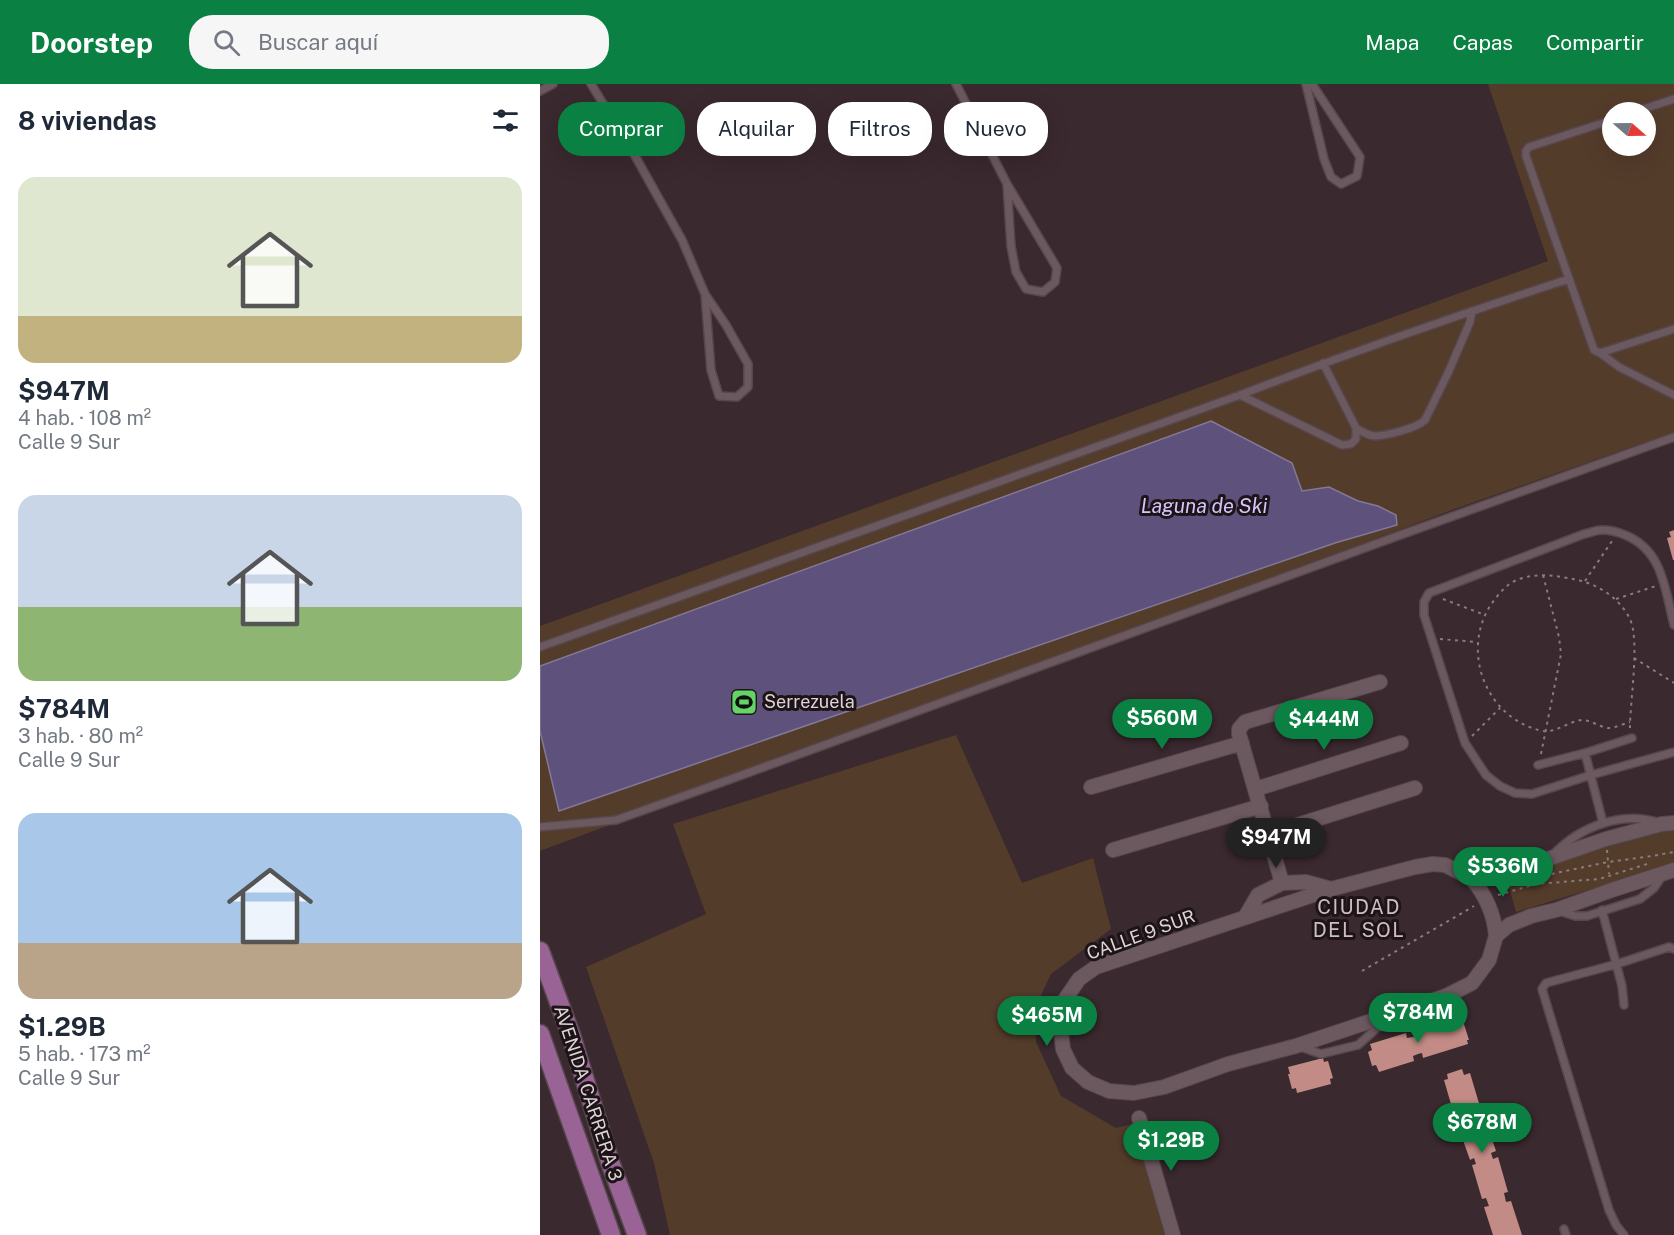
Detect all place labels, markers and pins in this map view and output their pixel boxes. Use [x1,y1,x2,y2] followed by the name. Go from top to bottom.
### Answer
[729,687,759,717] sports icon: Serrezuela
[764,691,855,712] place label: Serrezuela
[1120,699,1204,750] pin: $560M
[1282,700,1366,751] pin: $444M
[1234,818,1318,869] pin: $947M
[1461,847,1545,898] pin: $536M
[1376,993,1460,1044] pin: $784M
[1005,996,1089,1047] pin: $465M
[1440,1103,1524,1154] pin: $678M
[1122,1121,1220,1172] pin: $1.29B

